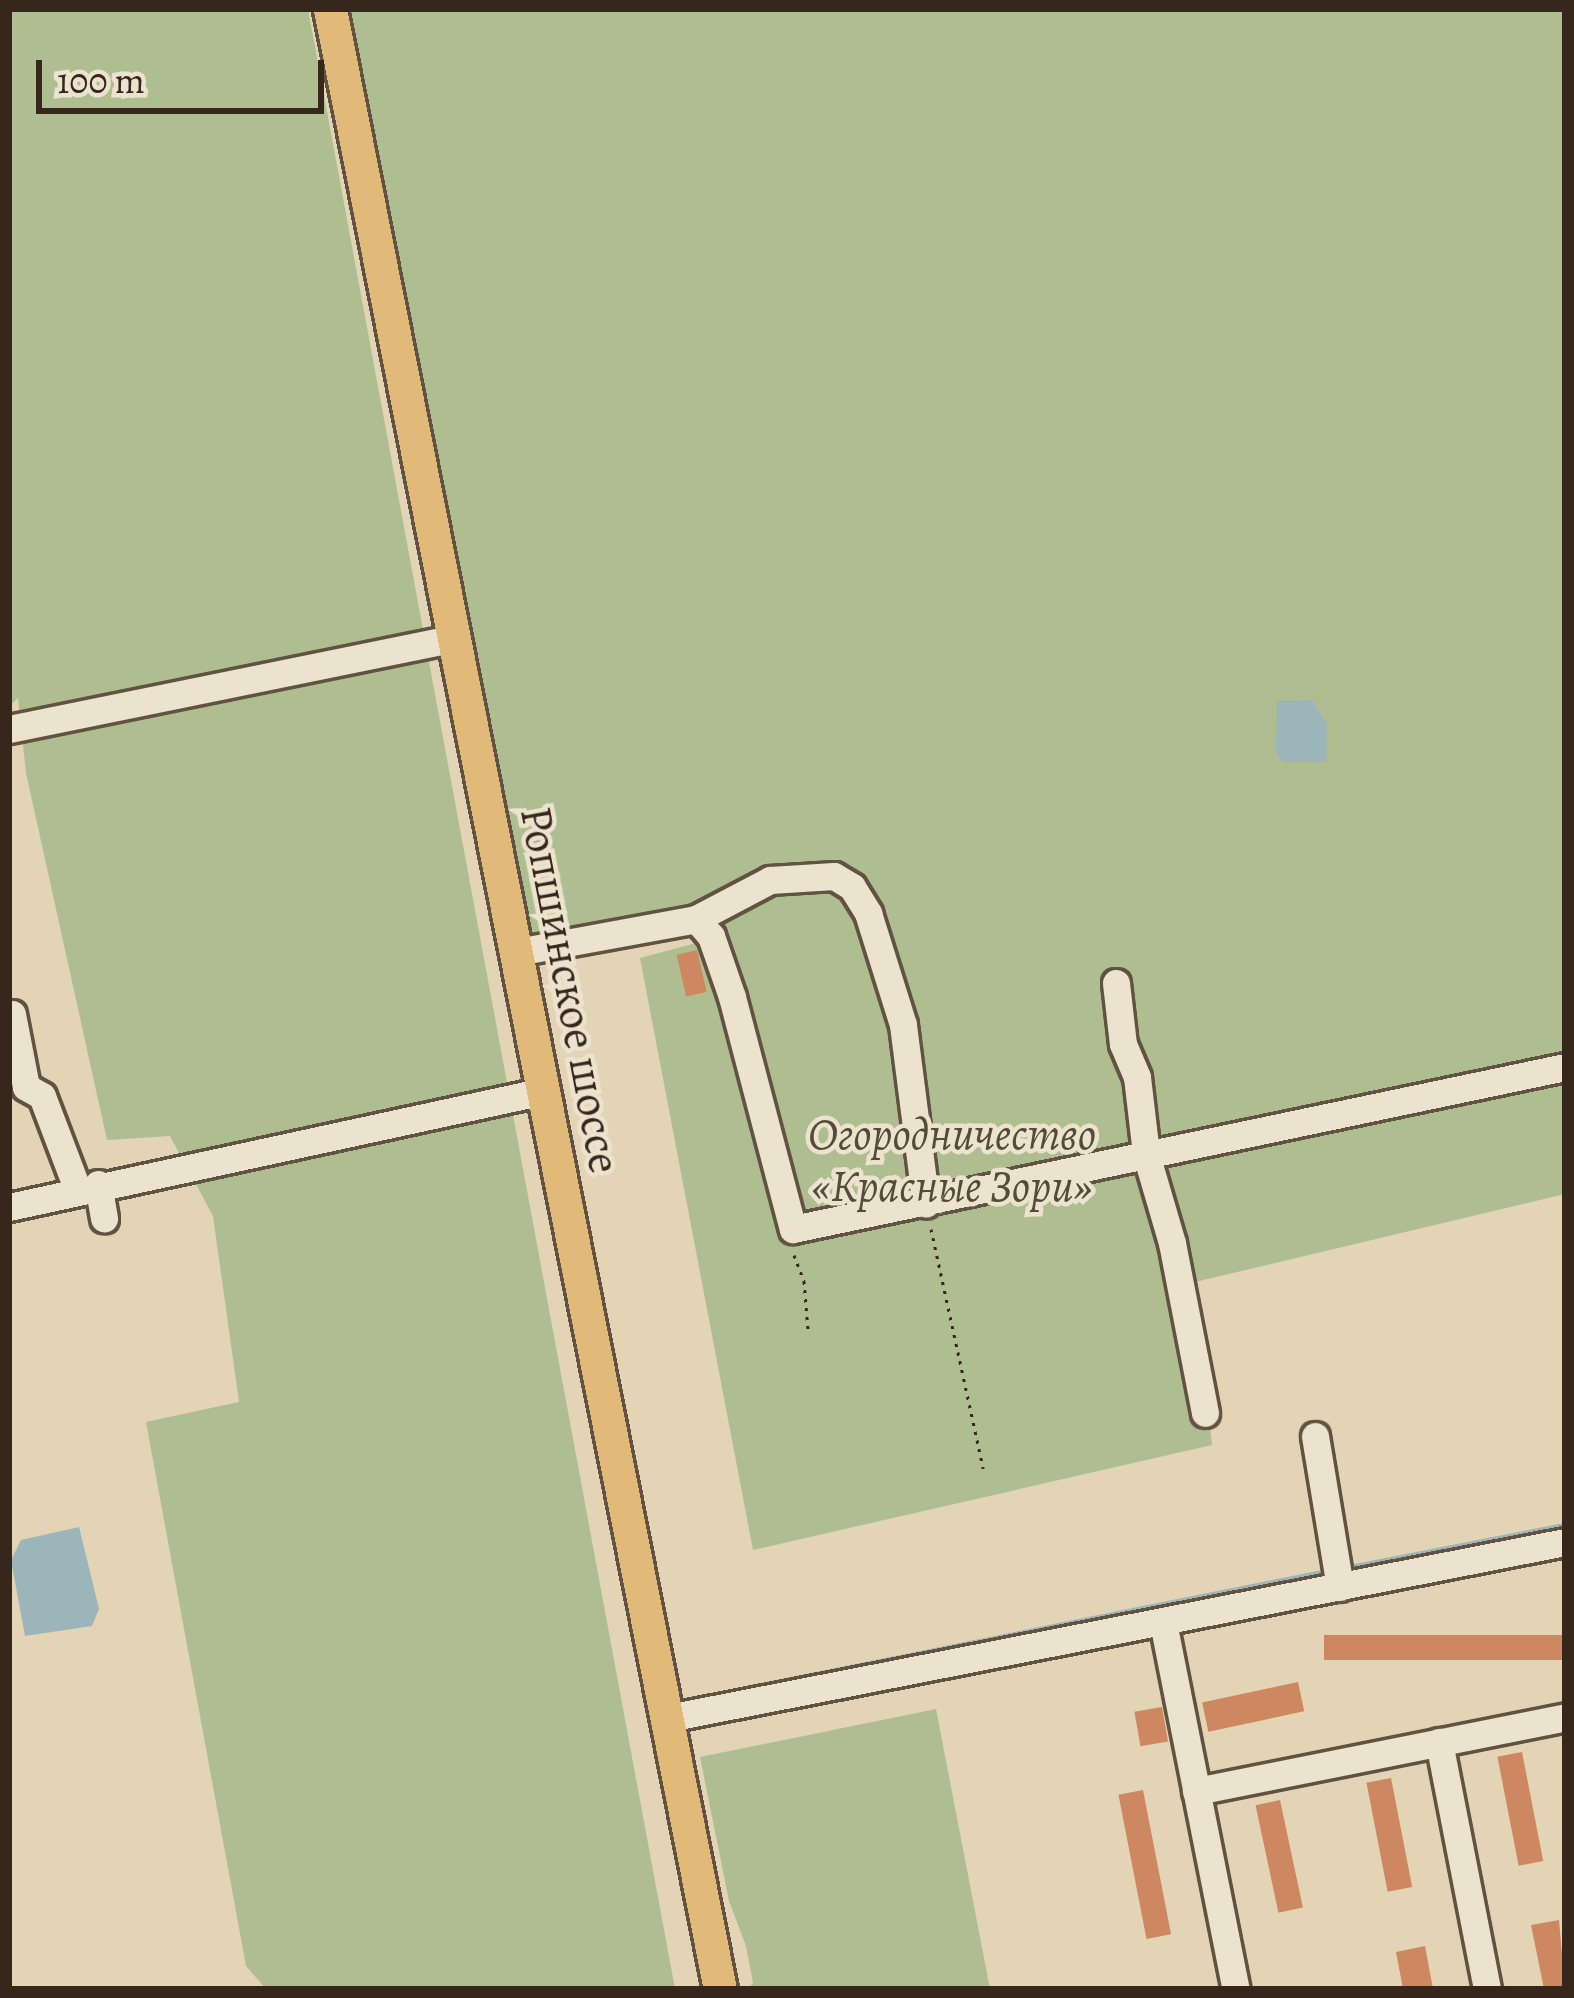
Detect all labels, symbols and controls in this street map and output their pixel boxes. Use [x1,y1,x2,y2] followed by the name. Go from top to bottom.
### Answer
[42,36,330,110] scale bar
[57,56,145,105] text: 100 m
[508,802,632,1178] street label: Ропшинское шоссе
[808,1108,1096,1214] park label: Огородничество «Красные Зори»

